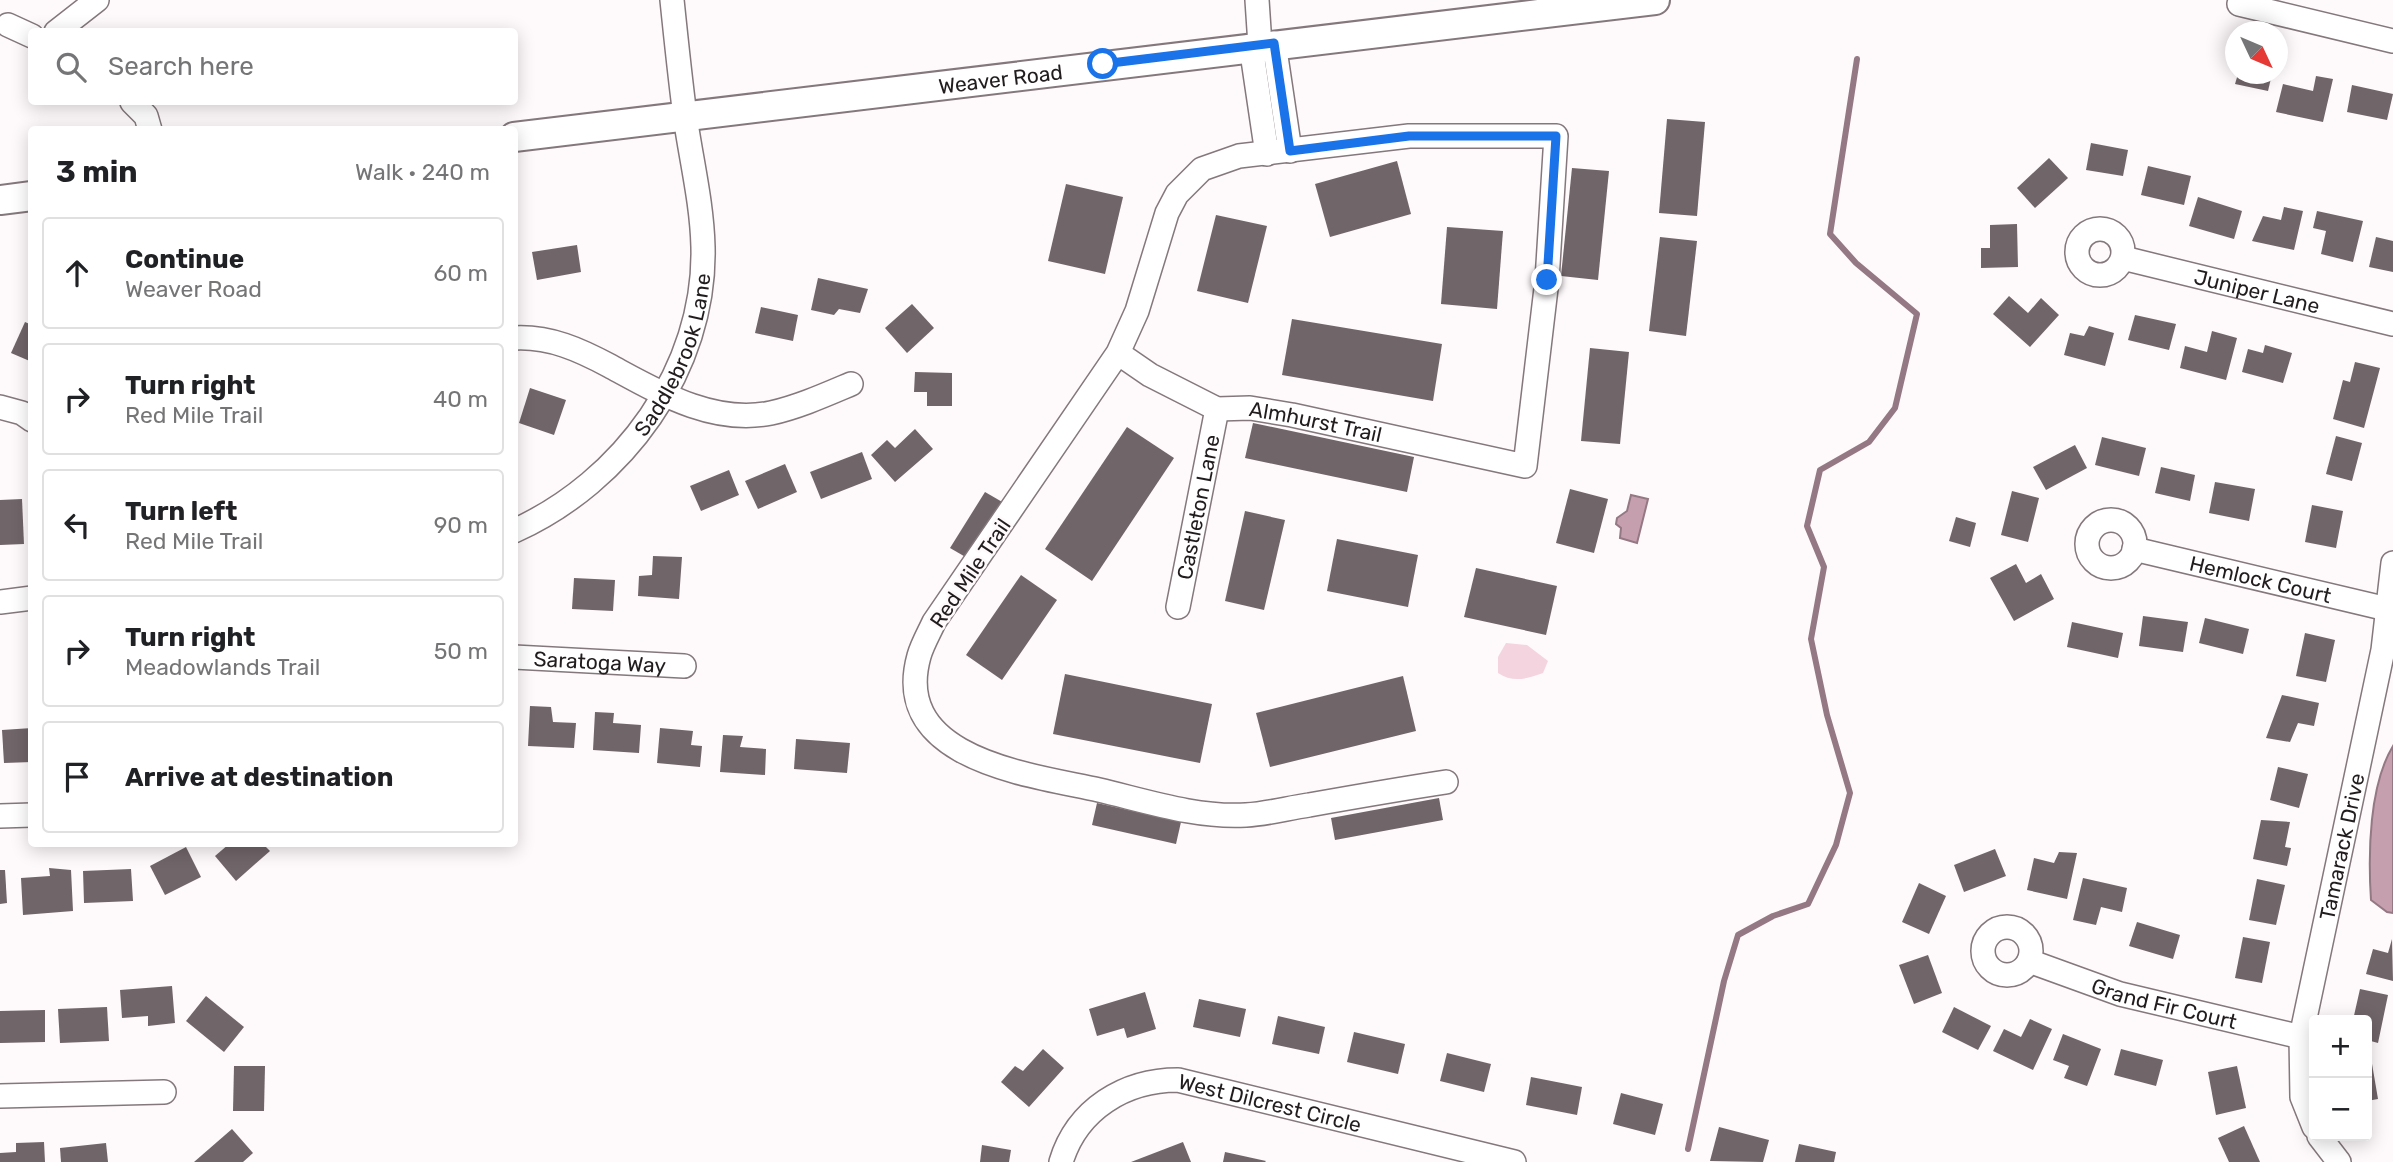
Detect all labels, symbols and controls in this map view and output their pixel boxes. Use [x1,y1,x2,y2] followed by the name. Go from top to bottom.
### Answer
[2225,21,2288,84] north arrow
[28,28,518,105] search box
[52,48,90,86] icon: search
[1087,48,1118,79] route start
[108,51,254,82] text: Search here
[937,59,1064,98] street label: Weaver Road
[56,154,138,190] text: 3 min
[355,158,490,186] text: Walk · 240 m
[125,244,244,275] text: Continue
[58,254,96,292] icon: ahead
[433,259,488,287] text: 60 m
[2192,263,2322,318] street label: Juniper Lane
[1531,264,1562,295] route end
[628,272,715,441] street label: Saddlebrook Lane
[125,275,262,303] text: Weaver Road
[125,370,255,401] text: Turn right
[58,380,96,418] icon: right
[433,385,488,413] text: 40 m
[1248,396,1384,447] street label: Almhurst Trail
[125,401,263,429] text: Red Mile Trail
[1171,432,1224,582] street label: Castleton Lane
[125,496,237,527] text: Turn left
[58,506,96,544] icon: left
[434,511,488,539] text: 90 m
[924,514,1016,632] street label: Red Mile Trail
[125,527,263,555] text: Red Mile Trail
[2187,550,2334,608] street label: Hemlock Court
[125,622,255,653] text: Turn right
[58,632,96,670] icon: right
[434,637,488,665] text: 50 m
[533,646,667,678] street label: Saratoga Way
[125,653,320,681] text: Meadowlands Trail
[58,758,96,796] icon: arrive
[125,762,393,793] text: Arrive at destination
[2314,771,2369,922] street label: Tamarack Drive
[2088,972,2239,1034] street label: Grand Fir Court
[2309,1015,2372,1141] map controls
[2309,1015,2372,1078] button: +
[1176,1068,1364,1137] street label: West Dilcrest Circle
[2309,1078,2372,1141] button: −

